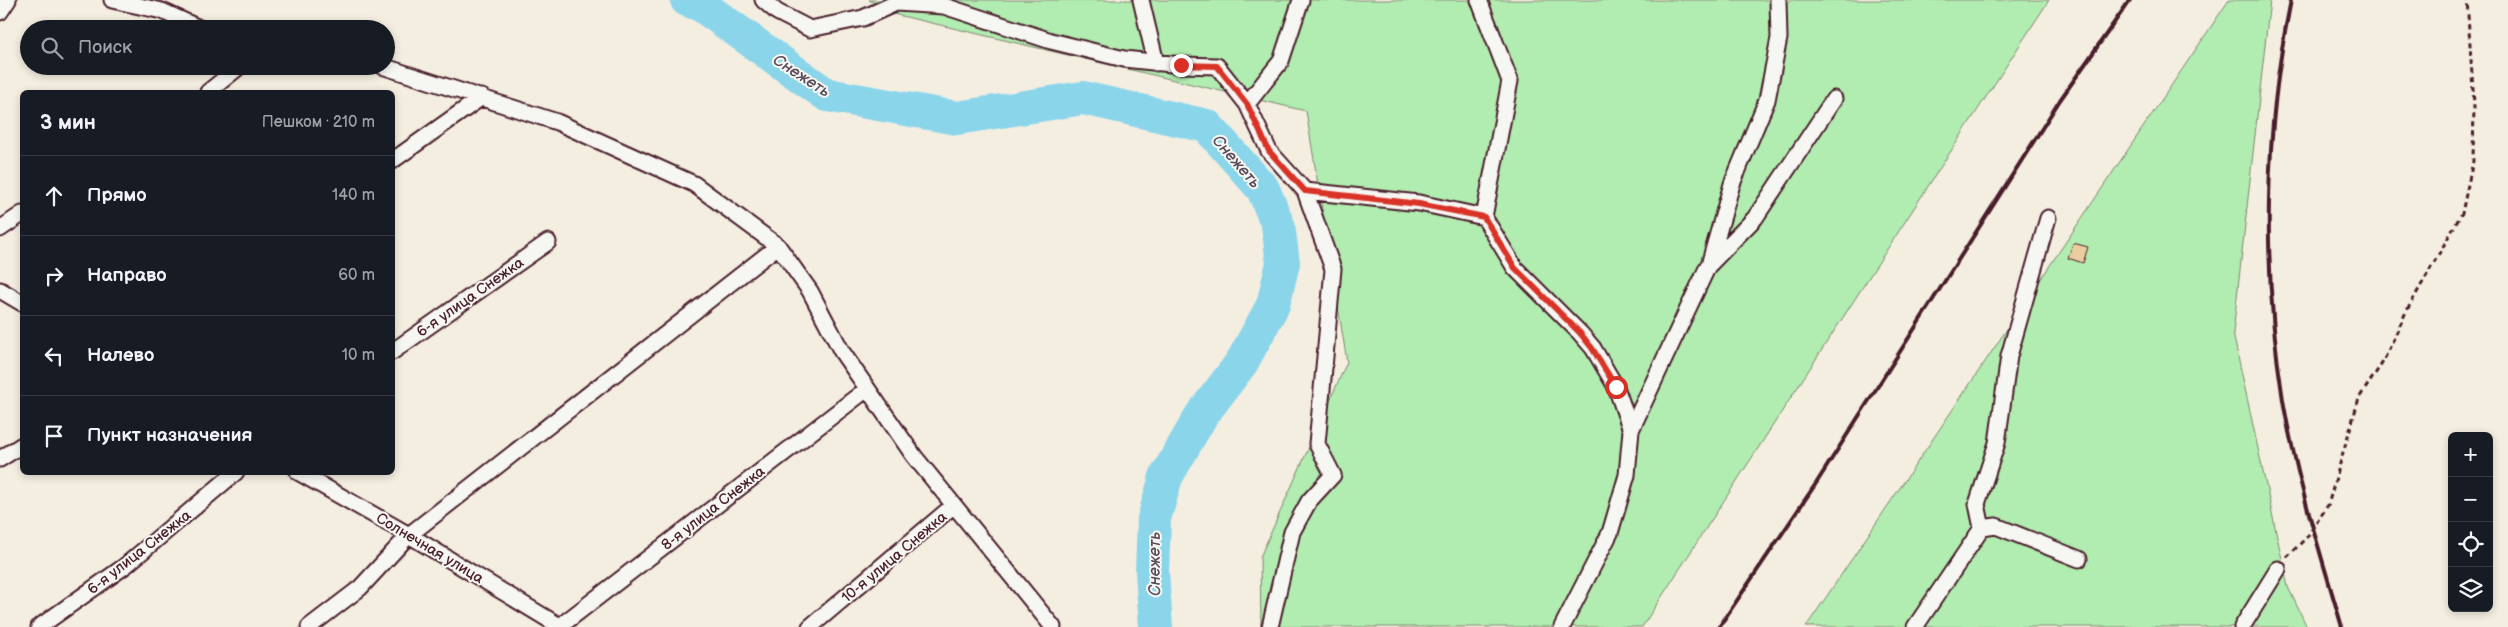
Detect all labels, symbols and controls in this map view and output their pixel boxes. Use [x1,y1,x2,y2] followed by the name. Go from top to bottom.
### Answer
[20,20,395,75] search box
[38,34,66,62] icon: search
[78,36,132,59] text: Поиск
[769,51,833,102] water label: Снежеть
[1170,54,1193,77] route end
[40,110,96,135] text: 3 мин
[262,113,375,132] text: Пешком · 210 m
[1208,132,1264,193] water label: Снежеть
[40,182,68,210] icon: ahead
[87,184,147,207] text: Прямо
[332,186,375,205] text: 140 m
[413,253,528,342] street label: 6-я улица Снежка
[40,262,68,290] icon: right
[87,264,167,287] text: Направо
[338,266,375,285] text: 60 m
[40,342,68,370] icon: left
[87,344,154,367] text: Налево
[342,346,375,365] text: 10 m
[1605,376,1628,399] route start
[40,422,68,450] icon: arrive
[87,424,252,447] text: Пункт назначения
[2448,432,2493,612] map controls
[2448,432,2493,477] button: +
[658,462,769,555] street label: 8-я улица Снежка
[2448,477,2493,522] button: −
[84,506,195,599] street label: 6-я улица Снежка
[838,508,951,607] street label: 10-я улица Снежка
[372,509,487,588] street label: Солнечная улица
[2448,522,2493,567] button: locate
[1146,532,1165,596] water label: Снежеть
[2448,567,2493,612] button: layers

